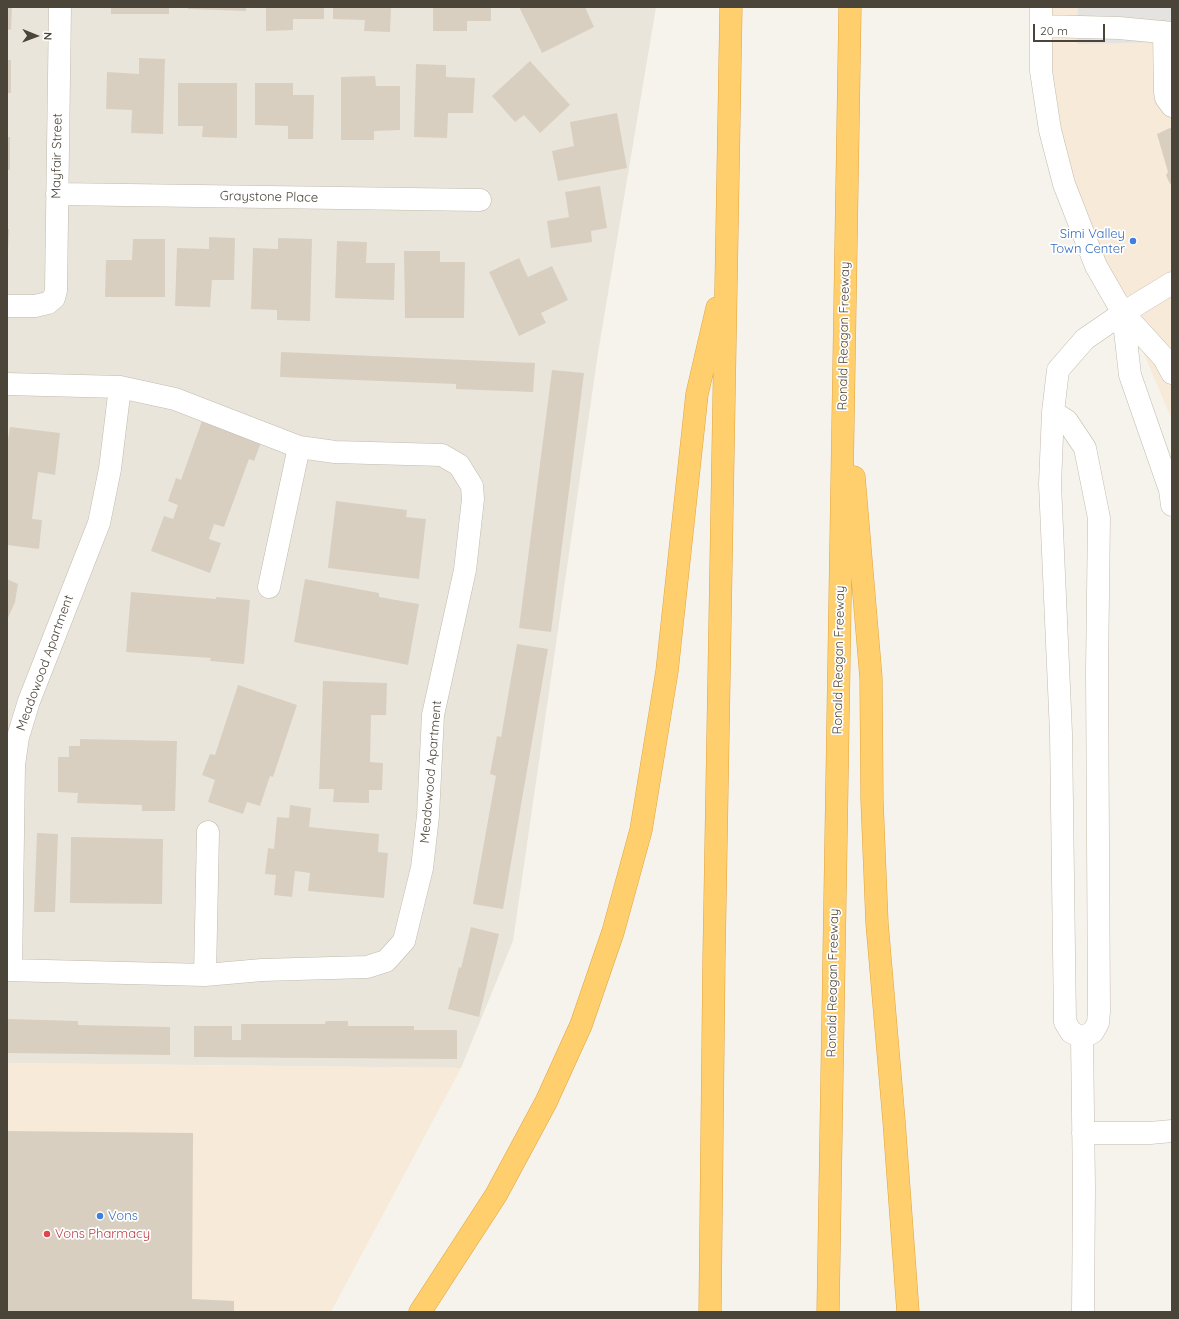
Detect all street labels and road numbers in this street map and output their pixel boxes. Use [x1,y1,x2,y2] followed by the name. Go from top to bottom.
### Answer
[48,113,66,199] street label: Mayfair Street
[220,188,318,206] street label: Graystone Place
[835,261,853,411] street label: Ronald Reagan Freeway
[830,585,848,735] street label: Ronald Reagan Freeway
[13,593,77,733] street label: Meadowood Apartment
[417,700,445,844] street label: Meadowood Apartment
[824,908,842,1058] street label: Ronald Reagan Freeway

